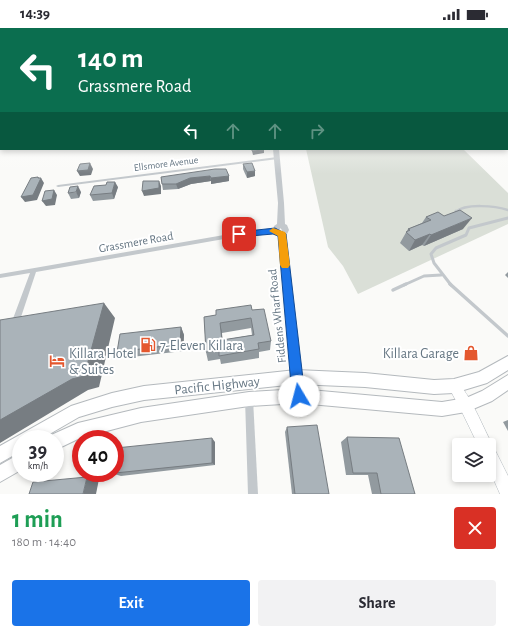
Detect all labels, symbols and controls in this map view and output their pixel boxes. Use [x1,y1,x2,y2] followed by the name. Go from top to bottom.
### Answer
[20,6,50,21] text: 14:39
[12,44,64,96] icon: left
[78,45,144,73] text: 140 m
[78,78,191,96] text: Grassmere Road
[180,120,202,142] icon: left
[222,120,244,142] icon: ahead
[264,120,286,142] icon: ahead
[306,120,328,142] icon: right
[133,155,199,173] street label: Ellsmore Avenue
[222,217,256,251] pin
[228,223,250,245] icon: arrive
[98,230,174,254] street label: Grassmere Road
[266,268,288,364] street label: Fiddens Wharf Road
[139,336,157,354] fuel station icon: 7-Eleven Killara
[160,339,244,353] place label: 7-Eleven Killara
[462,344,480,362] shop icon: Killara Garage
[69,347,137,377] place label: Killara Hotel & Suites
[383,347,459,361] place label: Killara Garage
[48,352,66,370] hotel icon: Killara Hotel & Suites
[174,375,261,397] street label: Pacific Highway
[278,375,320,417] position arrow
[72,430,124,482] speed limit sign: 40
[452,438,496,482] map controls
[452,438,496,482] button: layers
[29,441,47,461] text: 39
[28,461,48,471] text: km/h
[454,507,496,549] button: close
[12,508,63,532] text: 1 min
[12,536,76,549] text: 180 m · 14:40
[12,580,250,626] button: Exit
[258,580,496,626] button: Share

